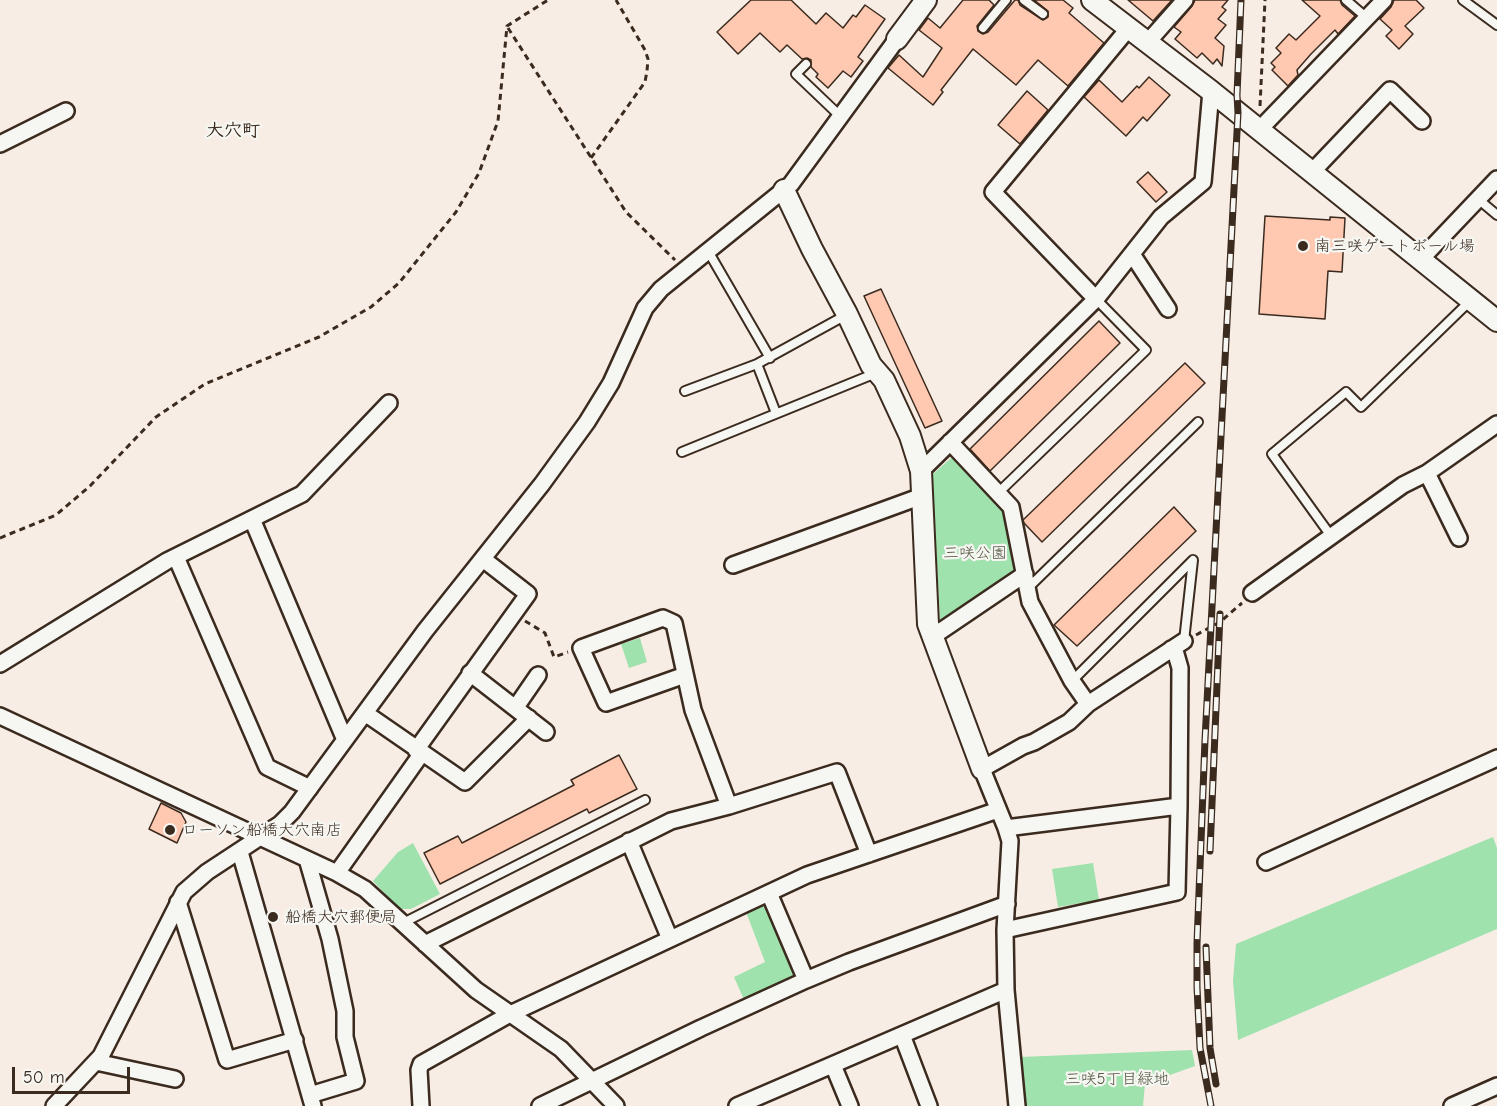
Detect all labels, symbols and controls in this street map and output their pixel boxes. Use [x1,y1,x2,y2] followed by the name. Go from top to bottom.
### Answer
[206,120,260,142] district label: 大穴町
[1315,236,1475,256] place label: 南三咲ゲートボール場
[1296,239,1310,253] marker: 南三咲ゲートボール場
[943,543,1007,563] park label: 三咲公園
[182,820,342,840] place label: ローソン船橋大穴南店
[163,823,177,837] marker: ローソン船橋大穴南店
[285,907,397,927] place label: 船橋大穴郵便局
[266,910,280,924] marker: 船橋大穴郵便局
[15,1055,134,1093] scale bar
[23,1067,65,1088] text: 50 m
[1065,1069,1169,1089] park label: 三咲5丁目緑地

